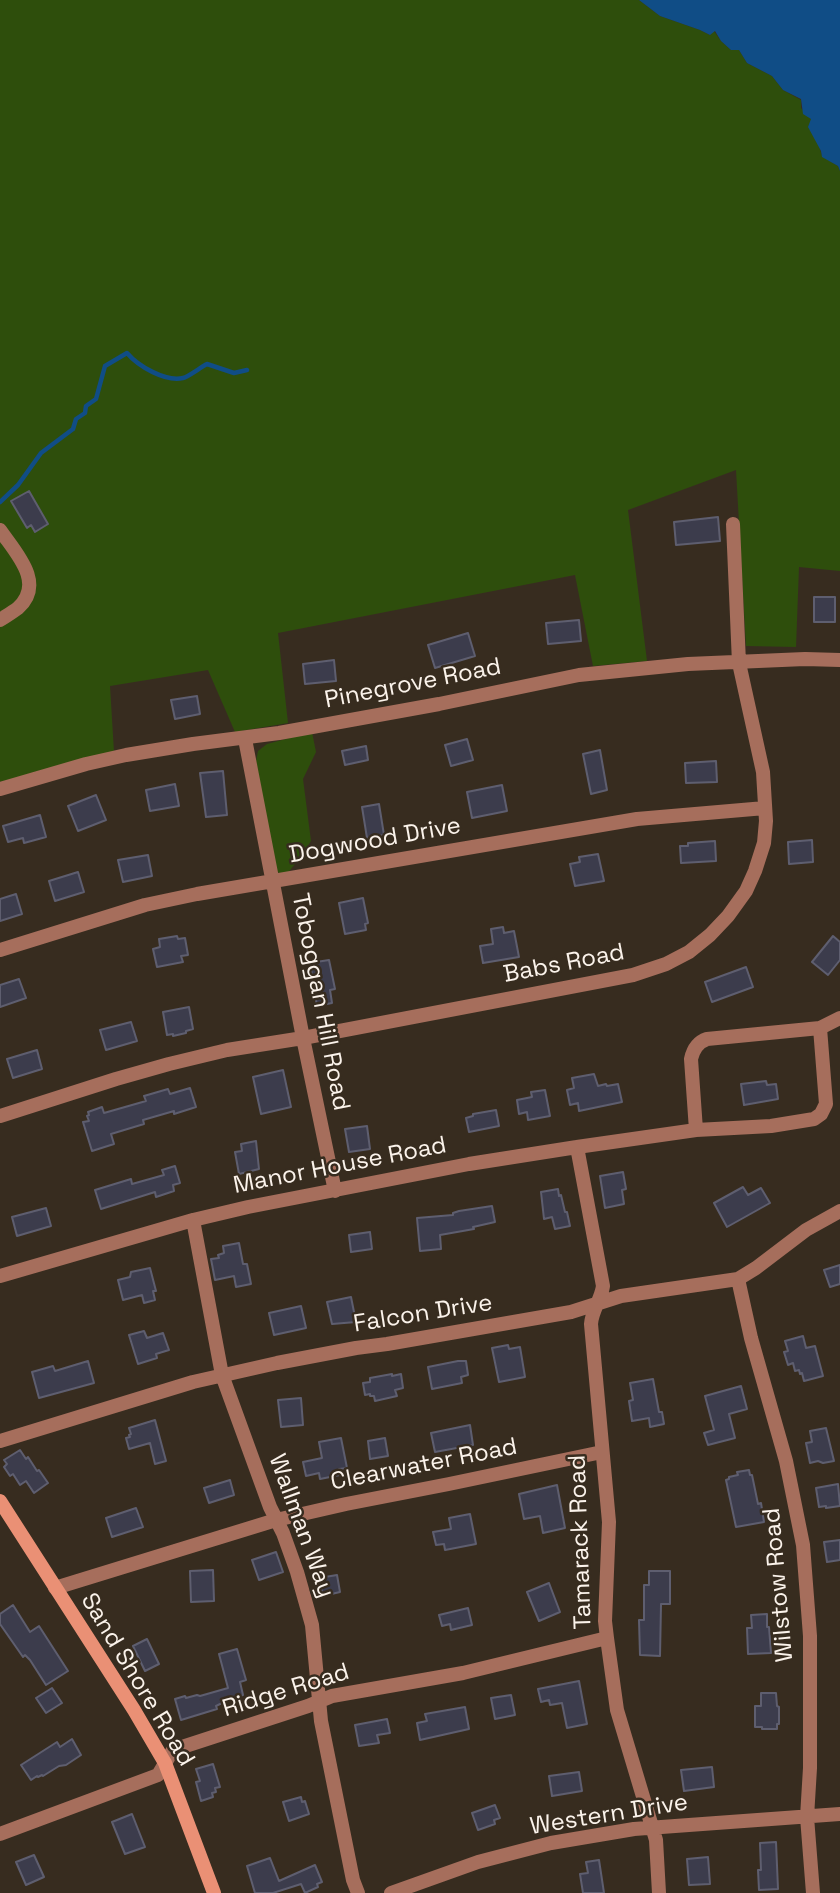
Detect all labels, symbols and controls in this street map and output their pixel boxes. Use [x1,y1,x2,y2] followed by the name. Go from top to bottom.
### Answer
[322,653,504,715] street label: Pinegrove Road
[287,812,463,870] street label: Dogwood Drive
[285,891,355,1113] street label: Toboggan Hill Road
[501,938,627,990] street label: Babs Road
[231,1131,449,1201] street label: Manor House Road
[352,1289,494,1339] street label: Falcon Drive
[328,1433,520,1497] street label: Clearwater Road
[262,1450,340,1602] street label: Wallman Way
[564,1454,598,1630] street label: Tamarack Road
[758,1507,800,1663] street label: Wilstow Road
[74,1588,200,1772] street label: Sand Shore Road
[219,1658,353,1724] street label: Ridge Road
[528,1788,690,1842] street label: Western Drive

